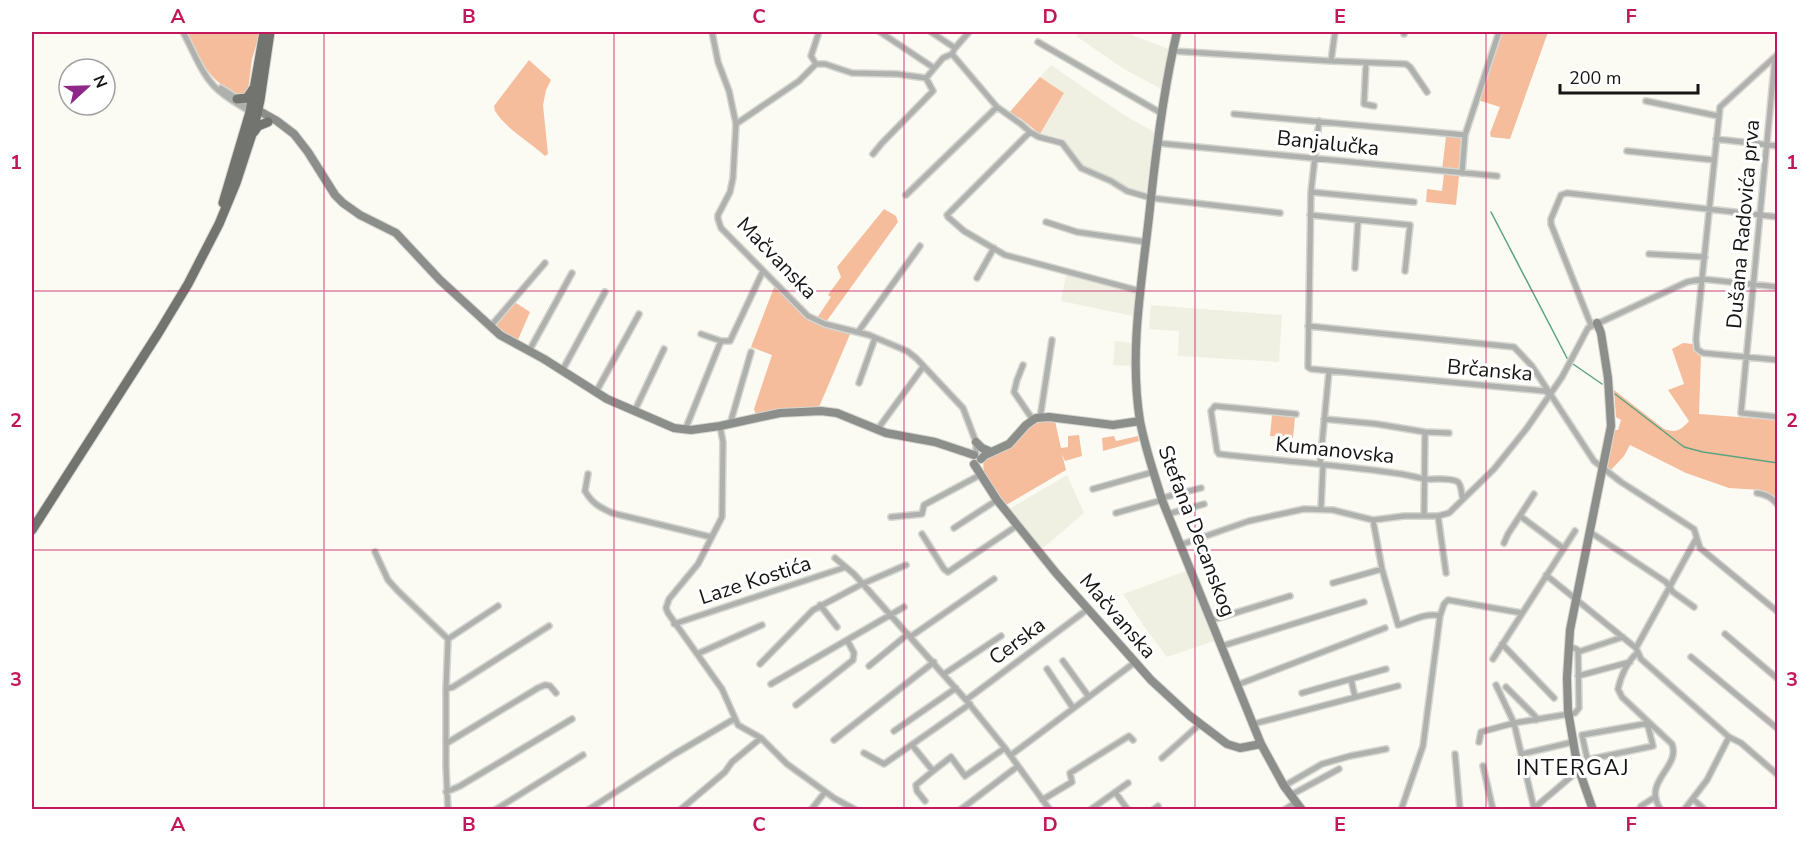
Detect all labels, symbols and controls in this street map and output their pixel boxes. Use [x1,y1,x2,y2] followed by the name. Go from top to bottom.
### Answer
[171,3,186,30] text: A
[462,3,476,30] text: B
[752,3,766,30] text: C
[1042,3,1058,30] text: D
[1334,3,1346,30] text: E
[1625,3,1637,30] text: F
[57,57,117,117] north arrow
[1560,57,1698,95] scale bar
[1569,66,1621,90] text: 200 m
[88,72,112,91] text: N
[1720,118,1766,330] street label: Dušana Radovića prva
[1276,124,1380,162] street label: Banjalučka
[10,149,22,176] text: 1
[1786,149,1798,176] text: 1
[731,211,823,305] street label: Mačvanska
[1446,352,1534,388] street label: Brčanska
[10,407,22,434] text: 2
[1786,407,1798,434] text: 2
[1274,430,1396,470] street label: Kumanovska
[1151,441,1243,621] street label: Stefana Decanskog
[695,549,815,611] street label: Laze Kostića
[1073,567,1163,665] street label: Mačvanska
[983,611,1051,671] street label: Cerska
[10,666,22,693] text: 3
[1786,666,1798,693] text: 3
[1516,753,1630,783] district label: INTERGAJ
[171,811,186,838] text: A
[462,811,476,838] text: B
[752,811,766,838] text: C
[1042,811,1058,838] text: D
[1334,811,1346,838] text: E
[1625,811,1637,838] text: F

